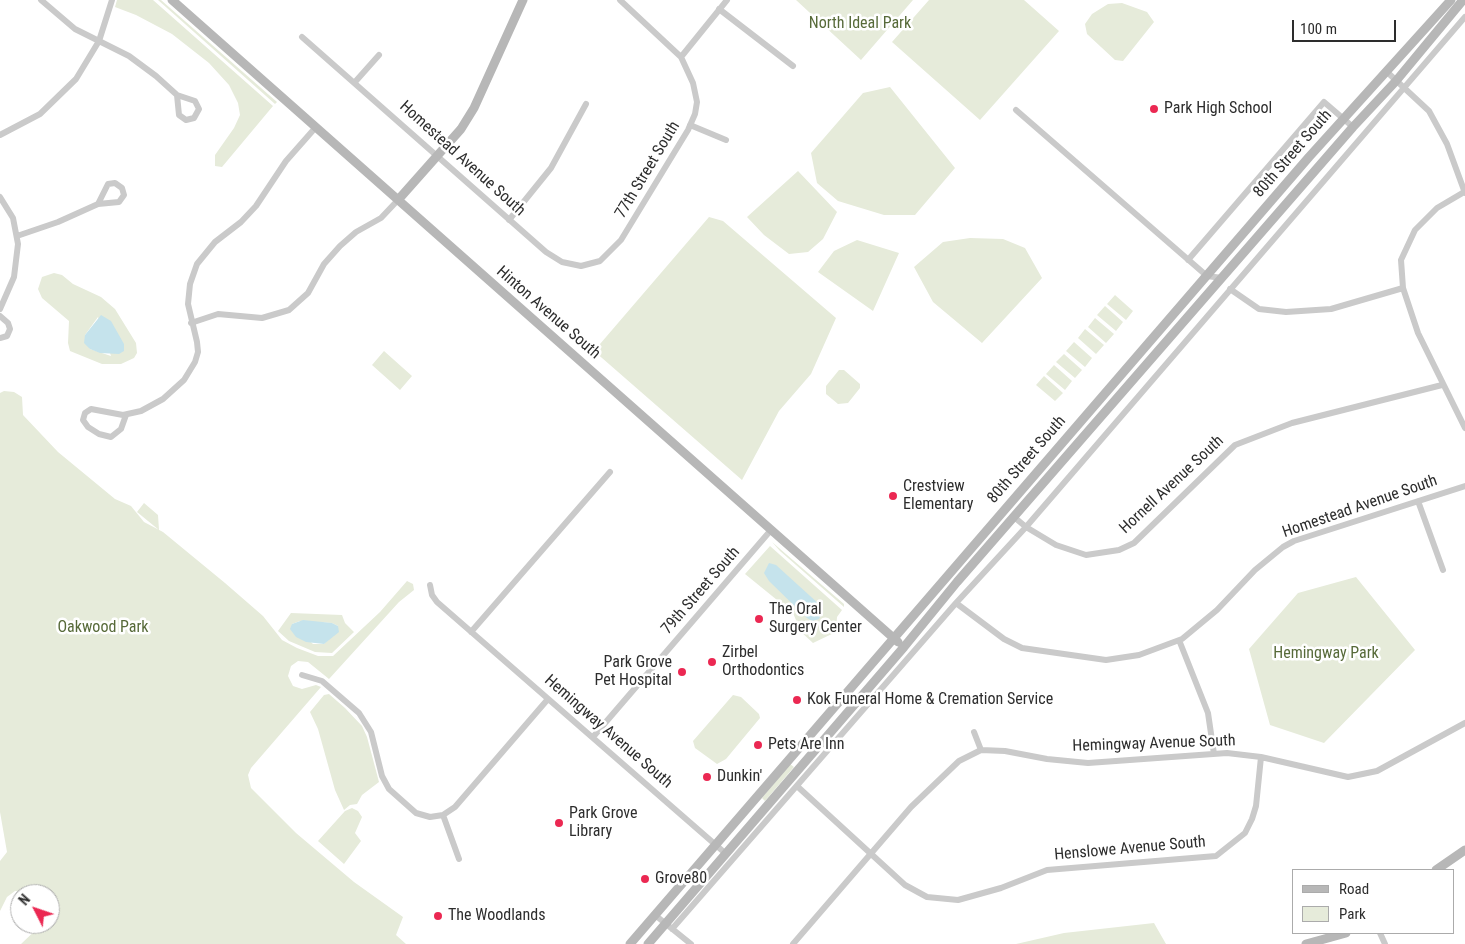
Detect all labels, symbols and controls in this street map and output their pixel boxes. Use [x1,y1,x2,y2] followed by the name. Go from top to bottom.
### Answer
[1295,10,1399,42] scale bar
[809,14,911,34] park label: North Ideal Park
[1300,20,1337,38] text: 100 m
[395,97,529,221] street label: Homestead Avenue South
[1164,99,1272,119] place label: Park High School
[1148,103,1160,115] marker: Park High School
[1250,106,1336,202] street label: 80th Street South
[612,118,684,222] street label: 77th Street South
[492,263,604,363] street label: Hinton Avenue South
[984,412,1070,508] street label: 80th Street South
[1116,432,1228,538] street label: Hornell Avenue South
[1280,471,1440,543] street label: Homestead Avenue South
[903,477,974,515] place label: Crestview Elementary
[887,490,899,502] marker: Crestview Elementary
[658,543,744,639] street label: 79th Street South
[769,600,862,638] place label: The Oral Surgery Center
[753,613,765,625] marker: The Oral Surgery Center
[57,618,149,638] park label: Oakwood Park
[722,643,804,681] place label: Zirbel Orthodontics
[1273,644,1379,664] park label: Hemingway Park
[594,653,672,691] place label: Park Grove Pet Hospital
[706,656,718,668] marker: Zirbel Orthodontics
[676,666,688,678] marker: Park Grove Pet Hospital
[540,671,676,793] street label: Hemingway Avenue South
[807,690,1053,710] place label: Kok Funeral Home & Cremation Service
[791,694,803,706] marker: Kok Funeral Home & Cremation Service
[1072,732,1236,756] street label: Hemingway Avenue South
[768,735,845,755] place label: Pets Are Inn
[752,739,764,751] marker: Pets Are Inn
[717,767,762,787] place label: Dunkin'
[701,771,713,783] marker: Dunkin'
[569,804,638,842] place label: Park Grove Library
[553,817,565,829] marker: Park Grove Library
[1053,833,1207,865] street label: Henslowe Avenue South
[655,869,707,889] place label: Grove80
[1292,869,1455,934] legend
[639,873,651,885] marker: Grove80
[1339,880,1369,898] text: Road
[10,884,60,934] north arrow
[16,891,33,908] text: N
[1339,905,1366,923] text: Park
[448,906,545,926] place label: The Woodlands
[432,910,444,922] marker: The Woodlands

